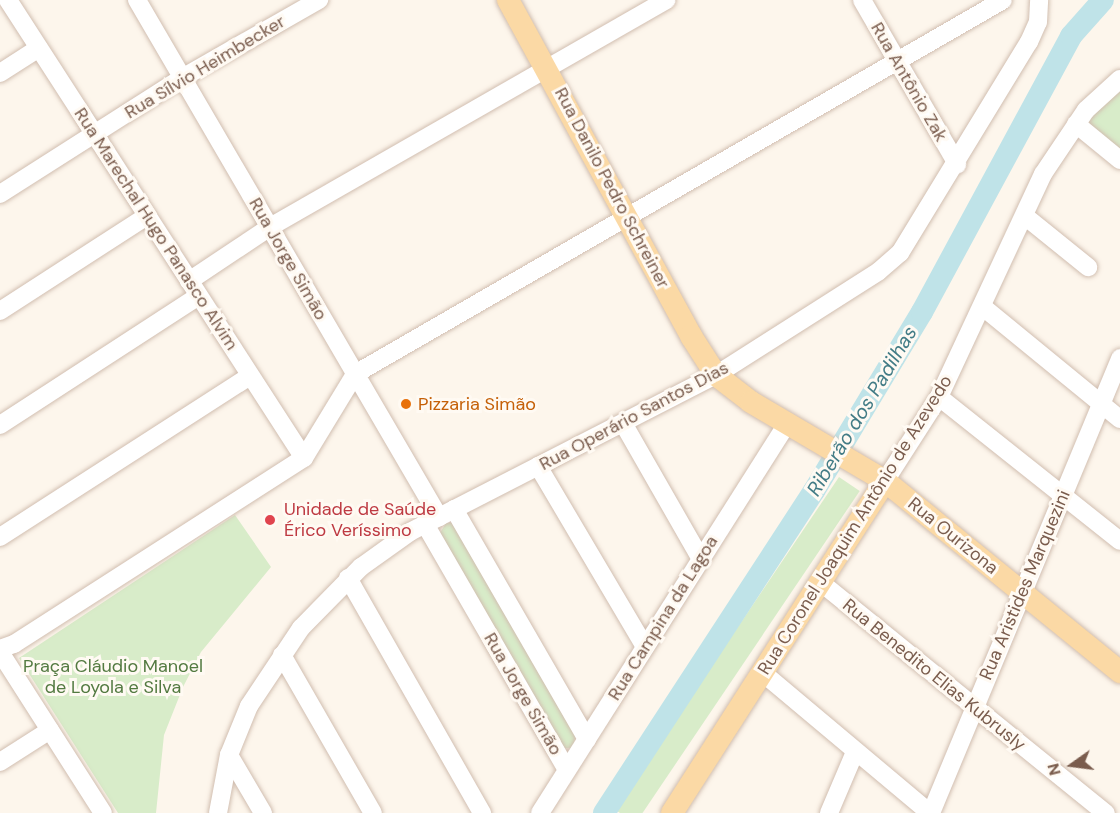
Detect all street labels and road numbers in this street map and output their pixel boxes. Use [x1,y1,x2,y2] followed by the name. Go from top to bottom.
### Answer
[121,11,289,123] street label: Rua Sílvio Heimbecker
[866,19,952,145] street label: Rua Antônio Zak
[550,84,674,292] street label: Rua Danilo Pedro Schreiner
[69,104,243,354] street label: Rua Marechal Hugo Panasco Alvim
[244,194,332,324] street label: Rua Jorge Simão
[536,357,732,475] street label: Rua Operário Santos Dias
[753,371,957,679] street label: Rua Coronel Joaquim Antônio de Azevedo
[975,487,1075,683] street label: Rua Aristides Marquezini
[904,493,1002,579] street label: Rua Ourizona
[603,532,723,704] street label: Rua Campina da Lagoa
[838,595,1030,755] street label: Rua Benedito Elias Kubrusly
[479,629,567,759] street label: Rua Jorge Simão

